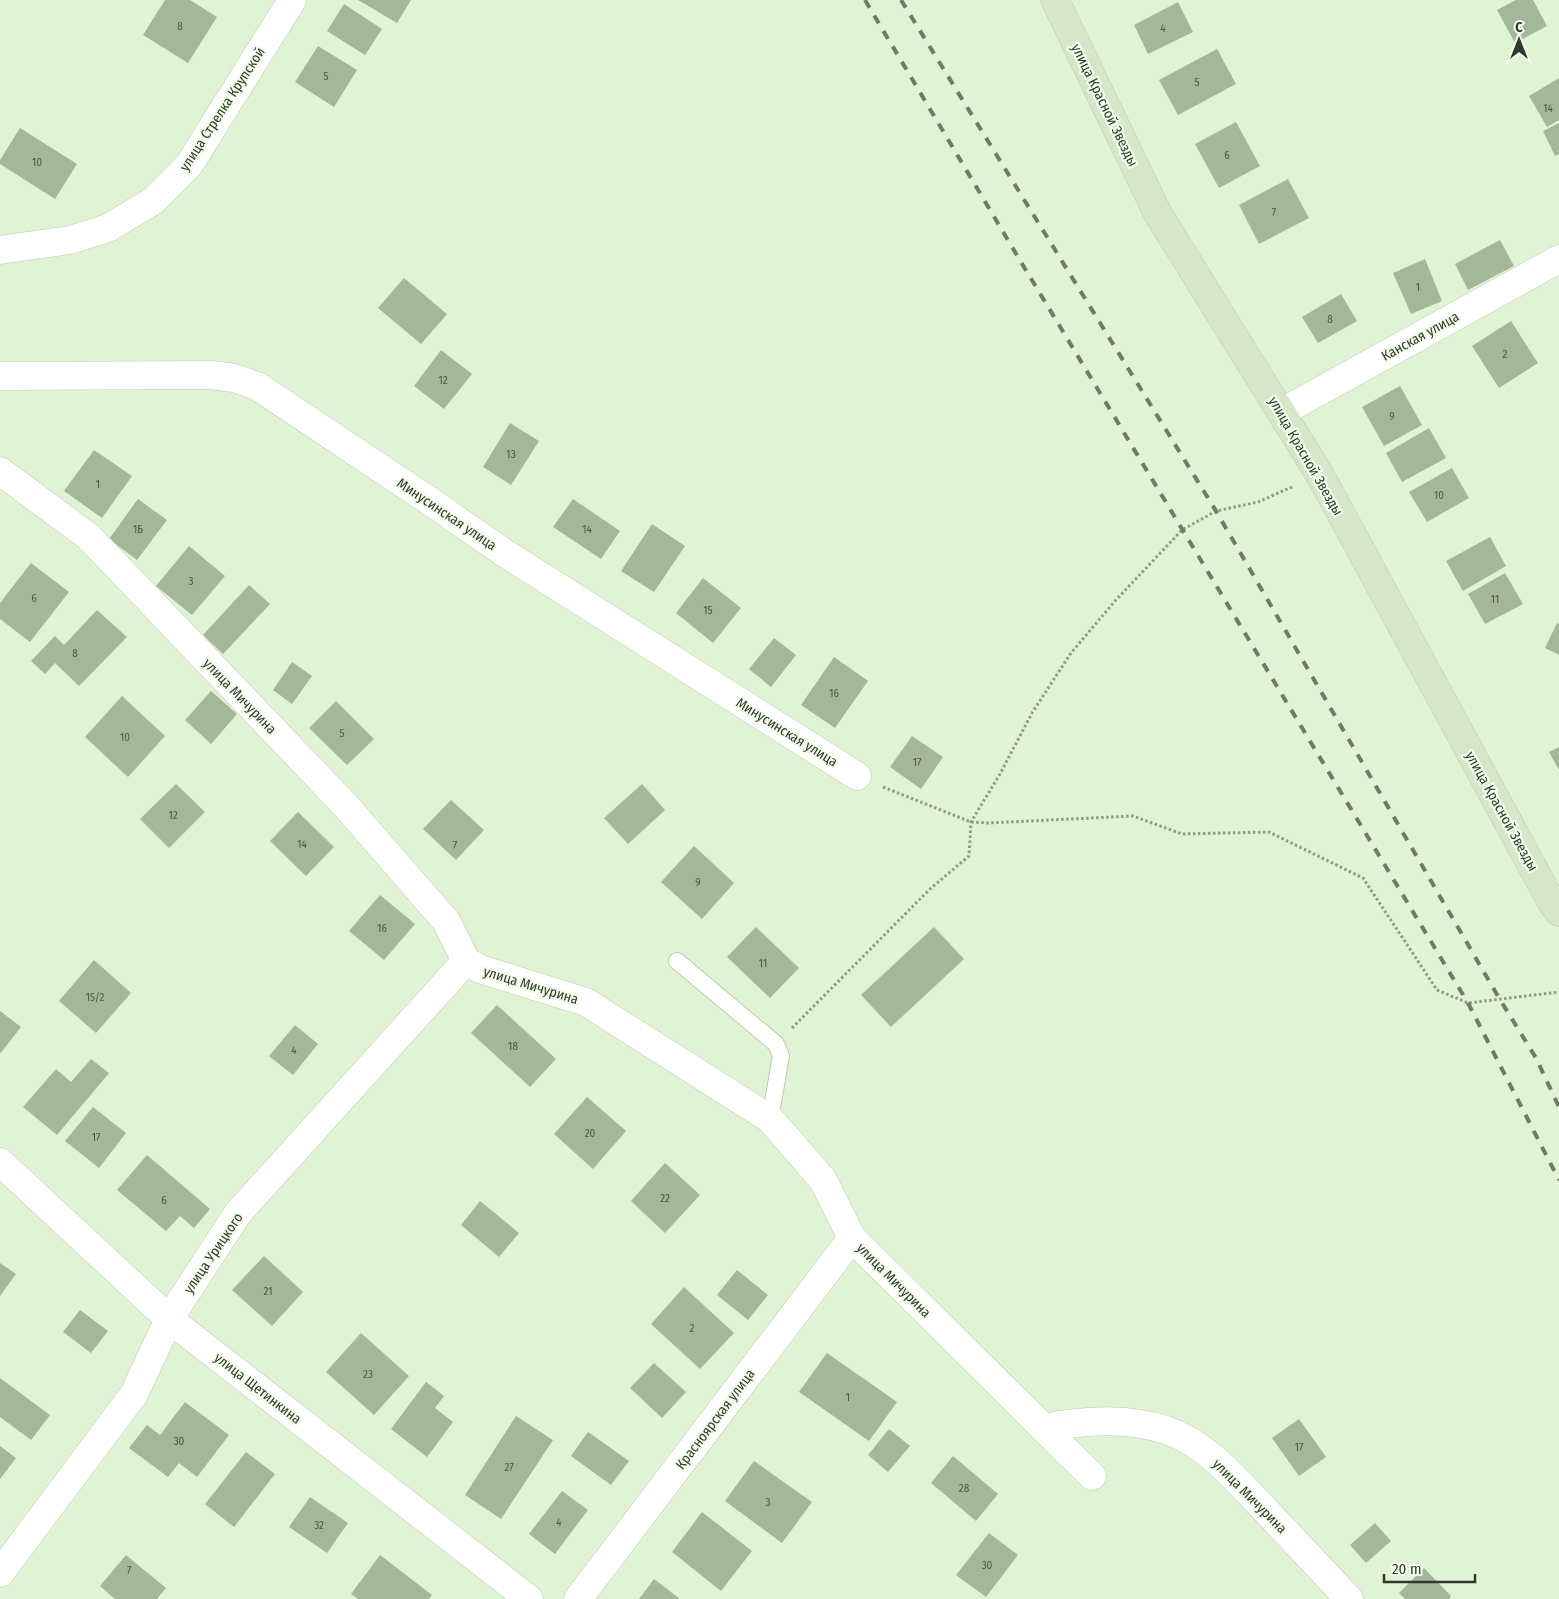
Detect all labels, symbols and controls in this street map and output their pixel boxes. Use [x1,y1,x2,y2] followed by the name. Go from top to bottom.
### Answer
[1494,15,1544,65] north arrow
[1515,19,1523,36] text: С
[177,20,183,33] house number: 8
[1160,22,1166,35] house number: 4
[1067,41,1142,169] street label: улица Красной Звезды
[176,44,269,174] street label: улица Стрелка Крупской
[323,70,329,83] house number: 5
[1194,76,1200,89] house number: 5
[1543,102,1553,115] house number: 14
[1224,149,1230,162] house number: 6
[32,156,42,169] house number: 10
[1272,206,1277,219] house number: 7
[1416,281,1420,294] house number: 1
[1378,308,1462,365] street label: Канская улица
[1327,313,1333,326] house number: 8
[1503,348,1508,361] house number: 2
[438,374,448,387] house number: 12
[1265,394,1347,519] street label: улица Красной Звезды
[1389,410,1395,423] house number: 9
[506,448,516,461] house number: 13
[394,475,500,554] street label: Минусинская улица
[96,478,100,491] house number: 1
[1434,489,1444,502] house number: 10
[133,523,143,536] house number: 1Б
[582,523,592,536] house number: 14
[189,575,194,588] house number: 3
[31,592,37,605] house number: 6
[1491,593,1499,606] house number: 11
[703,604,713,617] house number: 15
[72,647,78,660] house number: 8
[199,655,280,738] street label: улица Мичурина
[829,687,839,700] house number: 16
[733,694,841,771] street label: Минусинская улица
[339,727,345,740] house number: 5
[120,731,130,744] house number: 10
[1462,748,1542,874] street label: улица Красной Звезды
[913,756,922,769] house number: 17
[168,809,178,822] house number: 12
[297,838,307,851] house number: 14
[453,839,458,852] house number: 7
[695,876,701,889] house number: 9
[377,922,387,935] house number: 16
[759,957,767,970] house number: 11
[481,963,580,1008] street label: улица Мичурина
[86,991,104,1004] house number: 15/2
[508,1040,518,1053] house number: 18
[291,1044,297,1057] house number: 4
[585,1127,596,1140] house number: 20
[92,1131,101,1144] house number: 17
[660,1192,670,1205] house number: 22
[161,1194,167,1207] house number: 6
[180,1210,247,1297] street label: улица Урицкого
[853,1240,935,1321] street label: улица Мичурина
[264,1285,272,1298] house number: 21
[690,1322,695,1335] house number: 2
[211,1349,305,1428] street label: улица Щетинкина
[672,1366,759,1473] street label: Красноярская улица
[363,1368,373,1381] house number: 23
[846,1391,850,1404] house number: 1
[174,1435,185,1448] house number: 30
[1295,1441,1304,1454] house number: 17
[1209,1456,1291,1537] street label: улица Мичурина
[504,1461,514,1474] house number: 27
[959,1482,970,1495] house number: 28
[766,1496,771,1509] house number: 3
[556,1516,562,1529] house number: 4
[314,1519,324,1532] house number: 32
[1384,1552,1475,1584] scale bar
[982,1559,993,1572] house number: 30
[1392,1560,1422,1578] text: 20 m
[127,1564,132,1577] house number: 7

